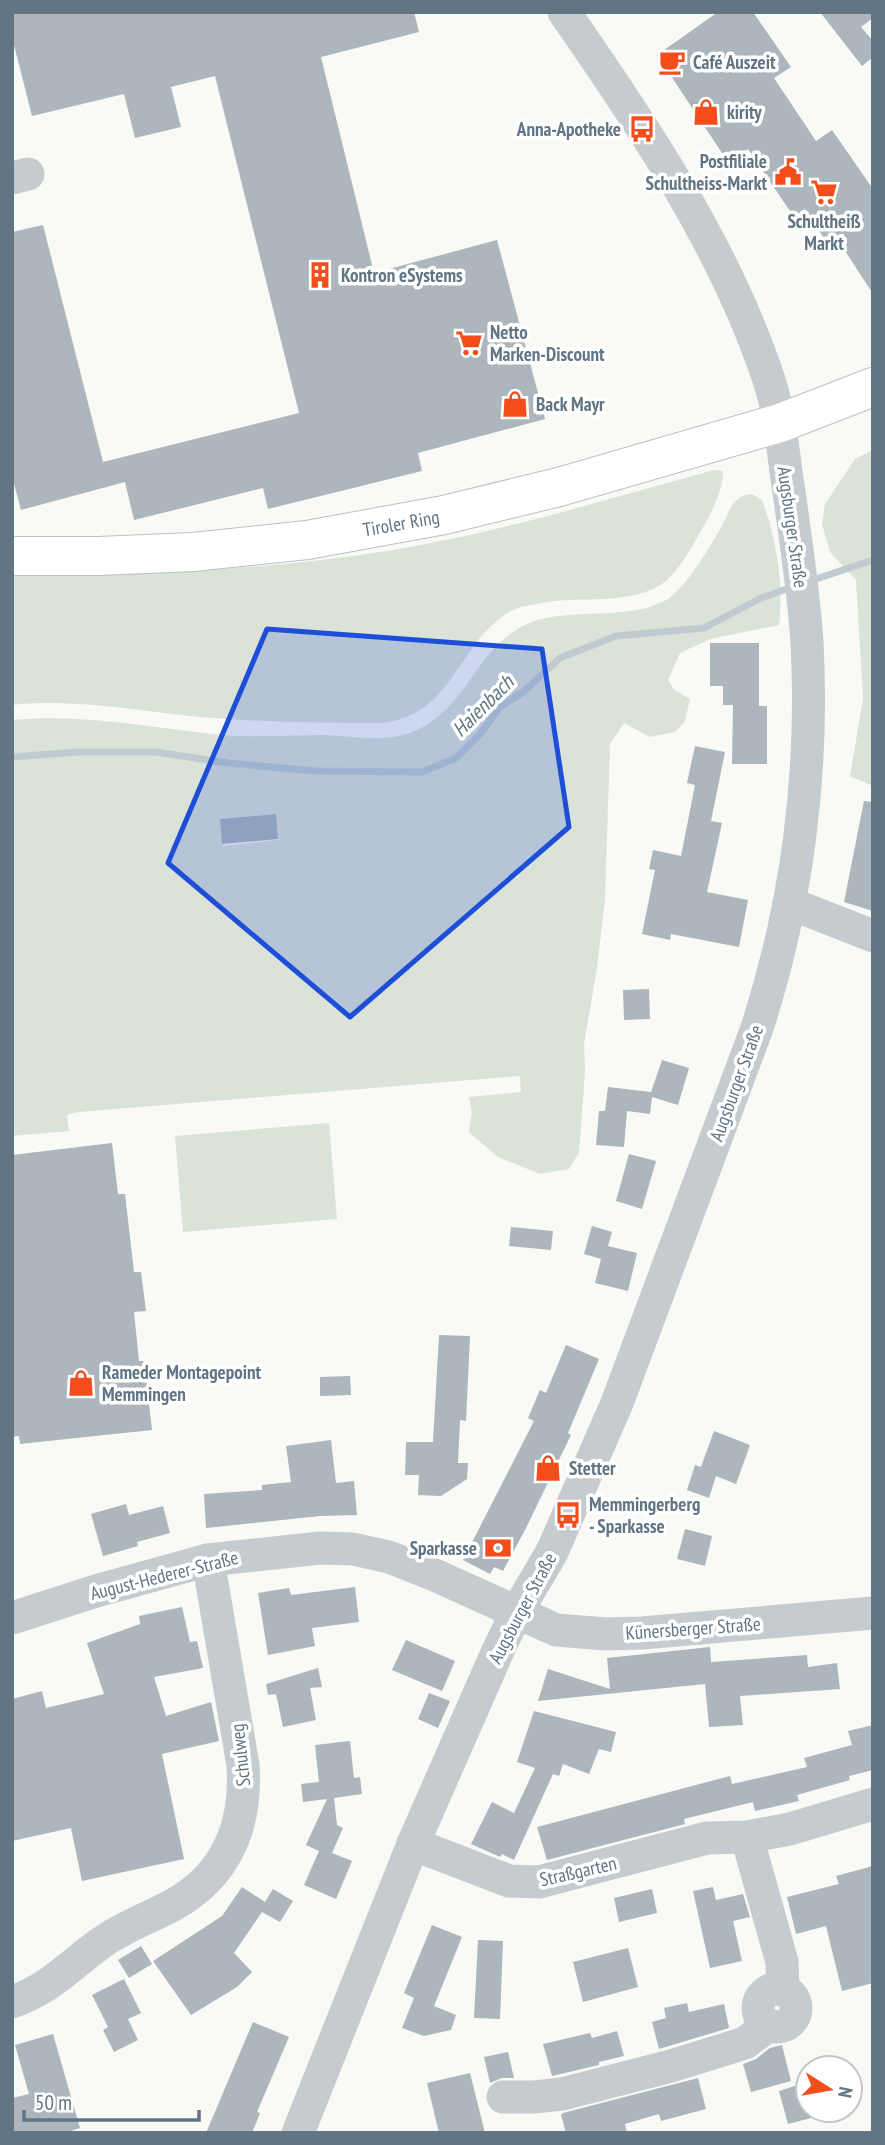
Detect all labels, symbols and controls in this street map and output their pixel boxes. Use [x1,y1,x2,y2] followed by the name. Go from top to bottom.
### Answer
[657,47,687,77] cafe icon: Café Auszeit
[693,50,776,74] place label: Café Auszeit
[691,97,721,127] shop icon: kirity
[727,100,762,124] place label: kirity
[627,114,657,144] bus stop icon: Anna-Apotheke
[516,117,621,141] place label: Anna-Apotheke
[646,149,767,195] place label: Postfiliale Schultheiss-Markt
[773,157,803,187] public building icon: Postfiliale Schultheiss-Markt
[809,177,839,207] supermarket icon: Schultheiß Markt
[787,209,861,255] place label: Schultheiß Markt
[305,260,335,290] building icon: Kontron eSystems
[341,263,463,287] place label: Kontron eSystems
[490,320,605,366] place label: Netto Marken-Discount
[454,328,484,358] supermarket icon: Netto Marken-Discount
[500,389,530,419] shop icon: Back Mayr
[536,392,605,416] place label: Back Mayr
[773,465,813,589] street label: Augsburger Straße
[361,504,441,542] street label: Tiroler Ring
[446,668,520,742] water label: Haienbach
[704,1021,768,1144] street label: Augsburger Straße
[102,1360,261,1406] place label: Rameder Montagepoint Memmingen
[66,1368,96,1398] shop icon: Rameder Montagepoint Memmingen
[533,1453,563,1483] shop icon: Stetter
[569,1456,616,1480] place label: Stetter
[589,1492,700,1538] place label: Memmingerberg - Sparkasse
[553,1500,583,1530] bus stop icon: Memmingerberg - Sparkasse
[483,1533,513,1563] bank icon: Sparkasse
[410,1536,477,1560] place label: Sparkasse
[88,1545,241,1605] street label: August-Hederer-Straße
[483,1548,561,1668] street label: Augsburger Straße
[625,1611,761,1645] street label: Künersberger Straße
[225,1722,255,1788] street label: Schulweg
[537,1851,619,1891] street label: Straßgarten
[794,2054,864,2124] north arrow
[24,2078,200,2122] scale bar
[833,2085,858,2100] text: N
[35,2089,72,2116] text: 50 m

